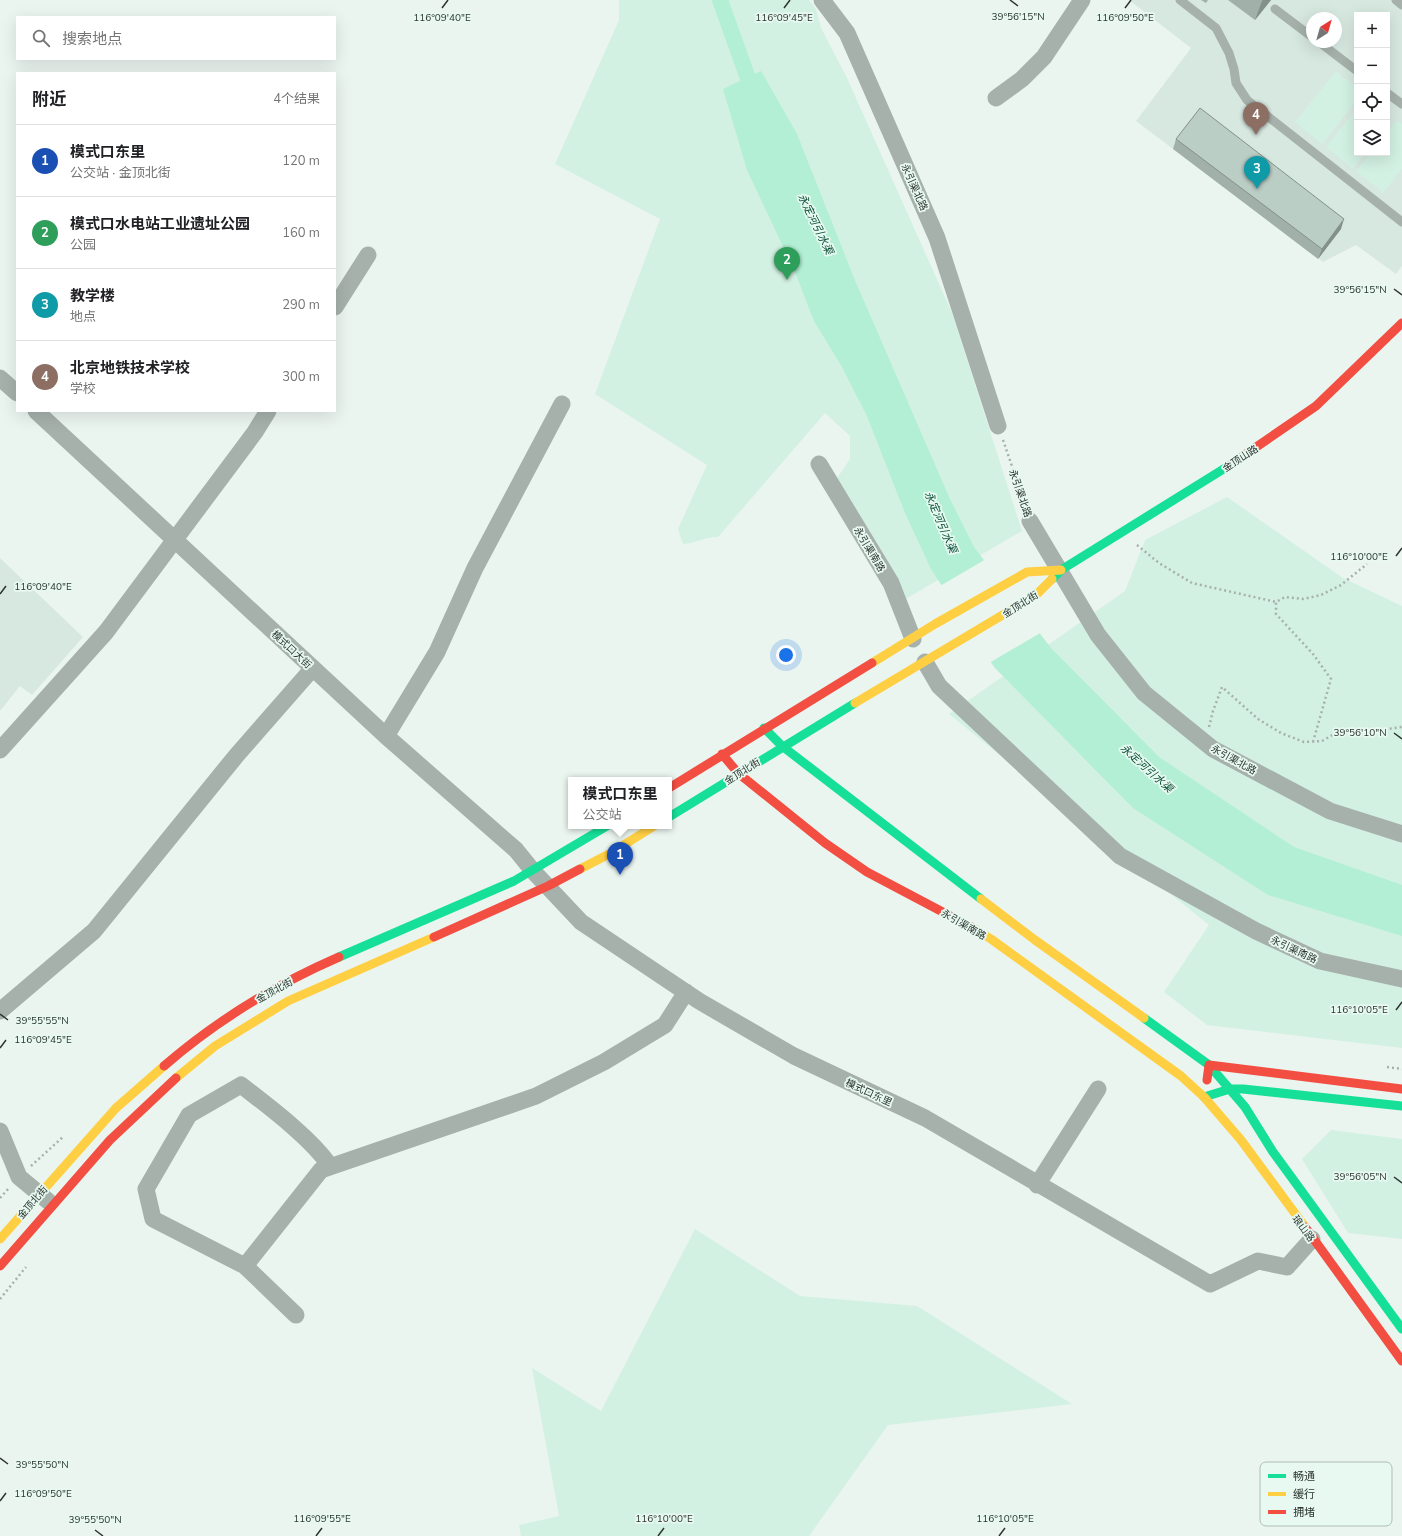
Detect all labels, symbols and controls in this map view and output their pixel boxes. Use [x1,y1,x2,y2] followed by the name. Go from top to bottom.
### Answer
[991,10,1045,24] text: 39°56'15"N
[413,11,471,25] text: 116°09'40"E
[755,11,813,25] text: 116°09'45"E
[1096,11,1154,25] text: 116°09'50"E
[1306,12,1342,48] north arrow
[1354,12,1390,156] map controls
[1354,12,1390,48] button: +
[16,16,336,60] search box
[30,27,52,49] icon: search
[62,29,122,49] text: 搜索地点
[1354,48,1390,84] button: −
[1354,84,1390,120] button: locate
[32,88,66,111] text: 附近
[273,90,320,108] text: 4个结果
[1243,102,1269,135] pin: 4
[1354,120,1390,156] button: layers
[70,142,145,162] text: 模式口东里
[41,152,49,170] text: 1
[282,152,320,170] text: 120 m
[1244,156,1270,189] pin: 3
[898,162,931,213] street label: 永引渠北路
[70,164,171,182] text: 公交站 · 金顶北街
[794,191,838,259] water label: 永定河引水渠
[70,214,250,234] text: 模式口水电站工业遗址公园
[41,224,49,242] text: 2
[282,224,320,242] text: 160 m
[70,236,96,254] text: 公园
[774,247,800,280] pin: 2
[1333,283,1387,297] text: 39°56'15"N
[70,286,115,306] text: 教学楼
[41,296,49,314] text: 3
[282,296,320,314] text: 290 m
[70,308,96,326] text: 地点
[70,358,190,378] text: 北京地铁技术学校
[41,368,49,386] text: 4
[282,368,320,386] text: 300 m
[70,380,96,398] text: 学校
[1220,442,1261,476] street label: 金顶山路
[1005,467,1035,519] street label: 永引渠北路
[921,489,961,557] water label: 永定河引水渠
[850,524,888,575] street label: 永引渠南路
[1330,550,1388,564] text: 116°10'00"E
[14,580,72,594] text: 116°09'40"E
[1000,588,1041,621] street label: 金顶北街
[268,628,314,672] street label: 模式口大街
[776,645,796,665] your location
[1333,726,1387,740] text: 39°56'10"N
[1117,741,1178,797] water label: 永定河引水渠
[1208,742,1259,778] street label: 永引渠北路
[722,755,763,788] street label: 金顶北街
[568,777,672,829] popup
[582,784,658,804] text: 模式口东里
[582,806,622,824] text: 公交站
[607,842,633,875] pin: 1
[938,906,989,943] street label: 永引渠南路
[1268,933,1319,967] street label: 永引渠南路
[254,975,295,1007] street label: 金顶北街
[1330,1003,1388,1017] text: 116°10'05"E
[15,1014,69,1028] text: 39°55'55"N
[14,1033,72,1047] text: 116°09'45"E
[843,1076,894,1110] street label: 模式口东里
[1333,1170,1387,1184] text: 39°56'05"N
[14,1183,51,1222] street label: 金顶北街
[1289,1212,1318,1245] street label: 琅山路
[15,1458,69,1472] text: 39°55'50"N
[1260,1462,1392,1526] legend
[1293,1469,1315,1484] text: 畅通
[14,1487,72,1501] text: 116°09'50"E
[1293,1487,1315,1502] text: 缓行
[1293,1505,1315,1520] text: 拥堵
[293,1512,351,1526] text: 116°09'55"E
[635,1512,693,1526] text: 116°10'00"E
[976,1512,1034,1526] text: 116°10'05"E
[68,1513,122,1527] text: 39°55'50"N

